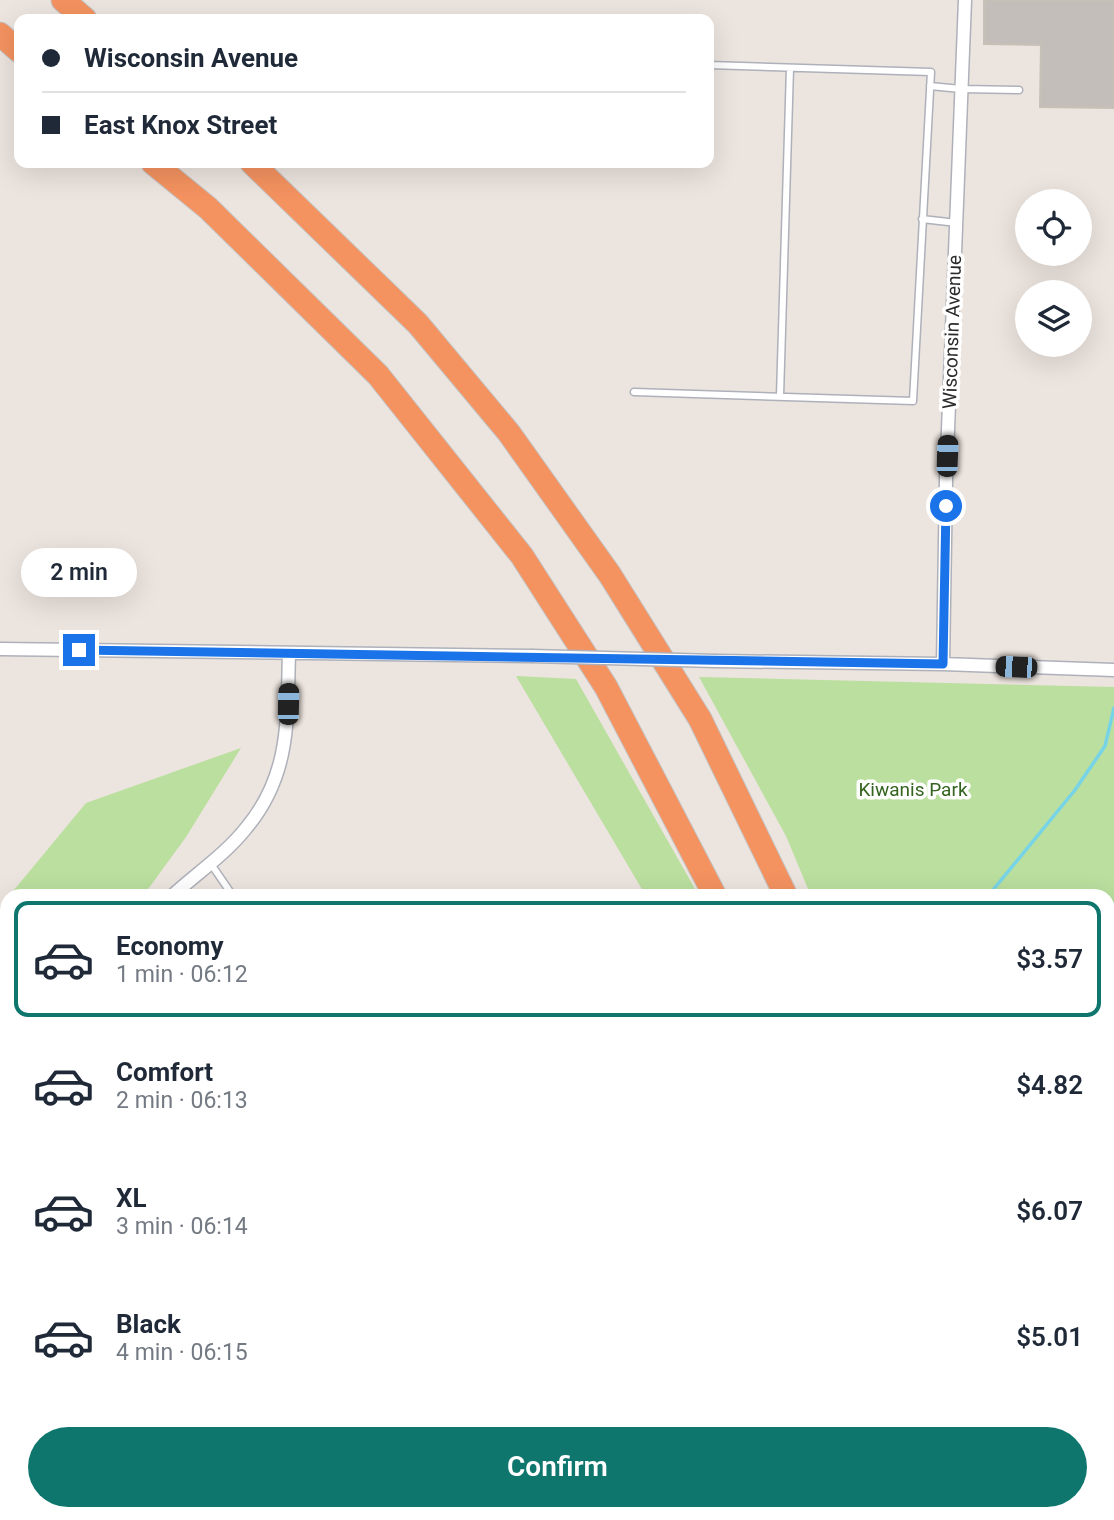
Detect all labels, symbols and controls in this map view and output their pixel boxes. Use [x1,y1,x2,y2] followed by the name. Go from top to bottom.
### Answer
[84,43,298,73] text: Wisconsin Avenue
[84,110,277,140] text: East Knox Street
[1015,189,1092,357] map controls
[1015,189,1092,266] button: locate
[938,254,966,410] street label: Wisconsin Avenue
[1015,280,1092,357] button: layers
[936,435,959,477] car
[930,490,962,522] route start
[21,548,137,598] callout: 2 min
[50,559,108,586] text: 2 min
[63,634,95,666] route end
[995,656,1038,678] car
[278,683,299,725] car
[858,778,968,801] park label: Kiwanis Park
[32,928,95,991] icon: car
[116,931,223,961] text: Economy
[1016,944,1083,974] text: $3.57
[116,961,248,988] text: 1 min · 06:12
[32,1054,95,1117] icon: car
[116,1057,213,1087] text: Comfort
[1016,1070,1083,1100] text: $4.82
[116,1087,248,1114] text: 2 min · 06:13
[32,1180,95,1243] icon: car
[116,1183,147,1213] text: XL
[1016,1196,1083,1226] text: $6.07
[116,1213,248,1240] text: 3 min · 06:14
[32,1306,95,1369] icon: car
[116,1309,181,1339] text: Black
[1016,1322,1083,1352] text: $5.01
[116,1339,248,1366] text: 4 min · 06:15
[28,1427,1087,1507] button: Confirm

